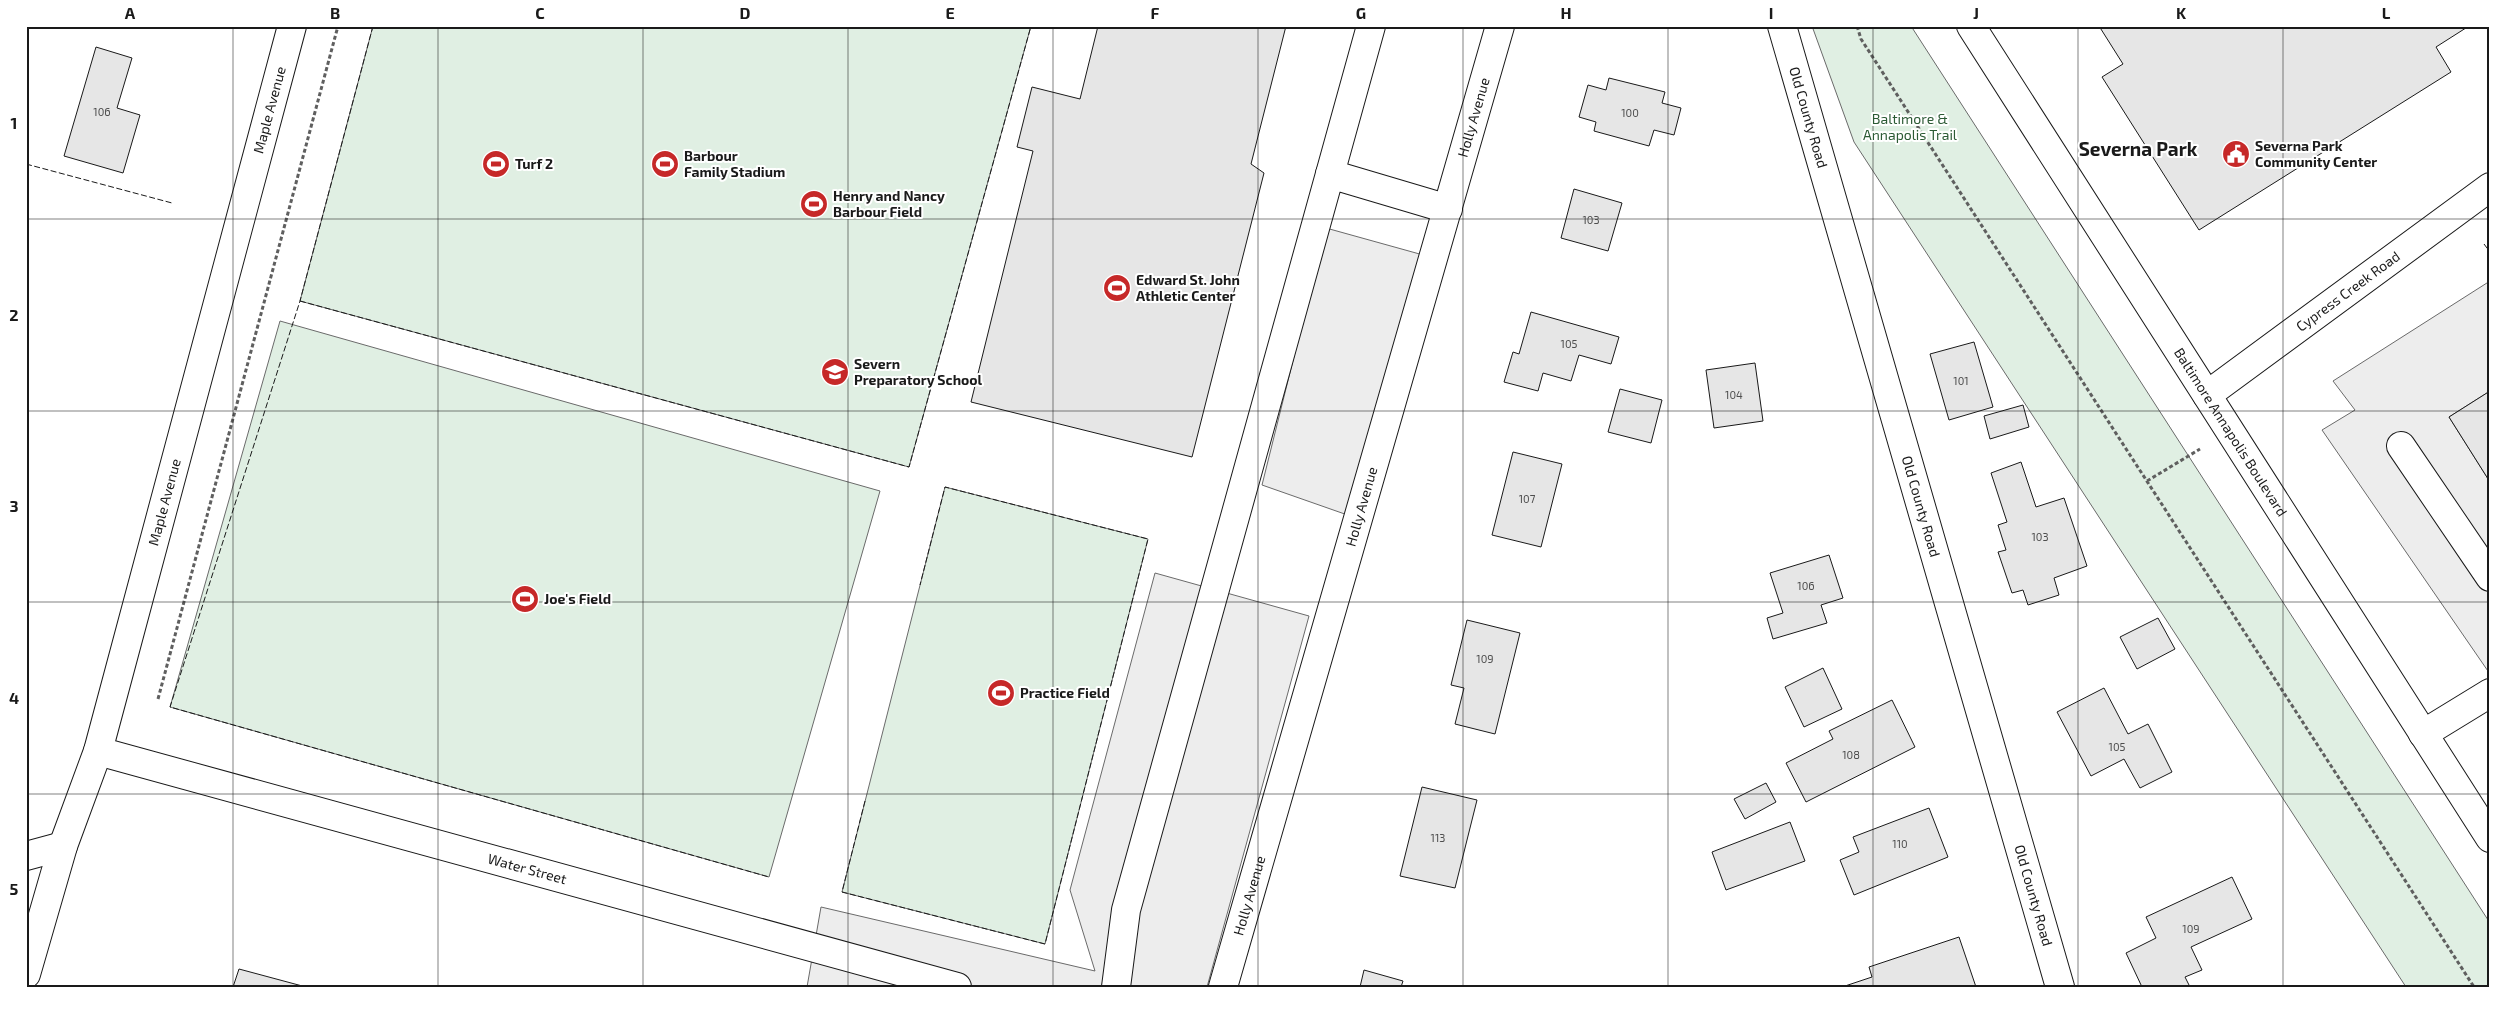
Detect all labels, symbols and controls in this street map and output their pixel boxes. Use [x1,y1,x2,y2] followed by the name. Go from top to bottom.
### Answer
[125,3,136,22] text: A
[330,3,340,22] text: B
[535,3,545,22] text: C
[740,3,751,22] text: D
[945,3,955,22] text: E
[1151,3,1160,22] text: F
[1356,3,1366,22] text: G
[1560,3,1572,22] text: H
[1769,3,1773,22] text: I
[1973,3,1979,22] text: J
[2176,3,2187,22] text: K
[2382,3,2391,22] text: L
[249,64,289,155] street label: Maple Avenue
[1786,65,1832,170] street label: Old County Road
[1454,75,1493,159] street label: Holly Avenue
[93,105,111,118] house number: 106
[1621,106,1639,119] house number: 100
[1863,110,1958,143] park label: Baltimore & Annapolis Trail
[11,113,17,132] text: 1
[2079,137,2198,160] district label: Severna Park
[2255,137,2377,170] place label: Severna Park Community Center
[2221,139,2251,169] public building icon: Severna Park Community Center
[684,147,785,180] place label: Barbour Family Stadium
[481,149,511,179] sports icon: Turf 2
[650,149,680,179] sports icon: Barbour Family Stadium
[515,155,553,172] place label: Turf 2
[833,187,945,220] place label: Henry and Nancy Barbour Field
[799,189,829,219] sports icon: Henry and Nancy Barbour Field
[1582,213,1600,226] house number: 103
[2292,247,2403,335] street label: Cypress Creek Road
[1136,271,1240,304] place label: Edward St. John Athletic Center
[1102,273,1132,303] sports icon: Edward St. John Athletic Center
[9,305,19,324] text: 2
[1561,337,1578,350] house number: 105
[2171,344,2291,519] street label: Baltimore Annapolis Boulevard
[854,355,983,388] place label: Severn Preparatory School
[820,357,850,387] school or university icon: Severn Preparatory School
[1953,374,1969,387] house number: 101
[1725,388,1743,401] house number: 104
[1899,454,1944,559] street label: Old County Road
[144,457,184,548] street label: Maple Avenue
[1341,465,1381,548] street label: Holly Avenue
[1519,492,1536,505] house number: 107
[9,496,19,515] text: 3
[2031,530,2049,543] house number: 103
[1797,579,1815,592] house number: 106
[510,584,540,614] sports icon: Joe's Field
[544,590,611,607] place label: Joe's Field
[1476,652,1494,665] house number: 109
[986,678,1016,708] sports icon: Practice Field
[1020,684,1110,701] place label: Practice Field
[9,688,19,707] text: 4
[2109,740,2126,753] house number: 105
[1842,748,1860,761] house number: 108
[1431,831,1445,844] house number: 113
[1892,837,1908,850] house number: 110
[2011,843,2057,948] street label: Old County Road
[486,849,569,887] street label: Water Street
[1229,854,1268,937] street label: Holly Avenue
[10,879,19,898] text: 5
[2182,922,2200,935] house number: 109

